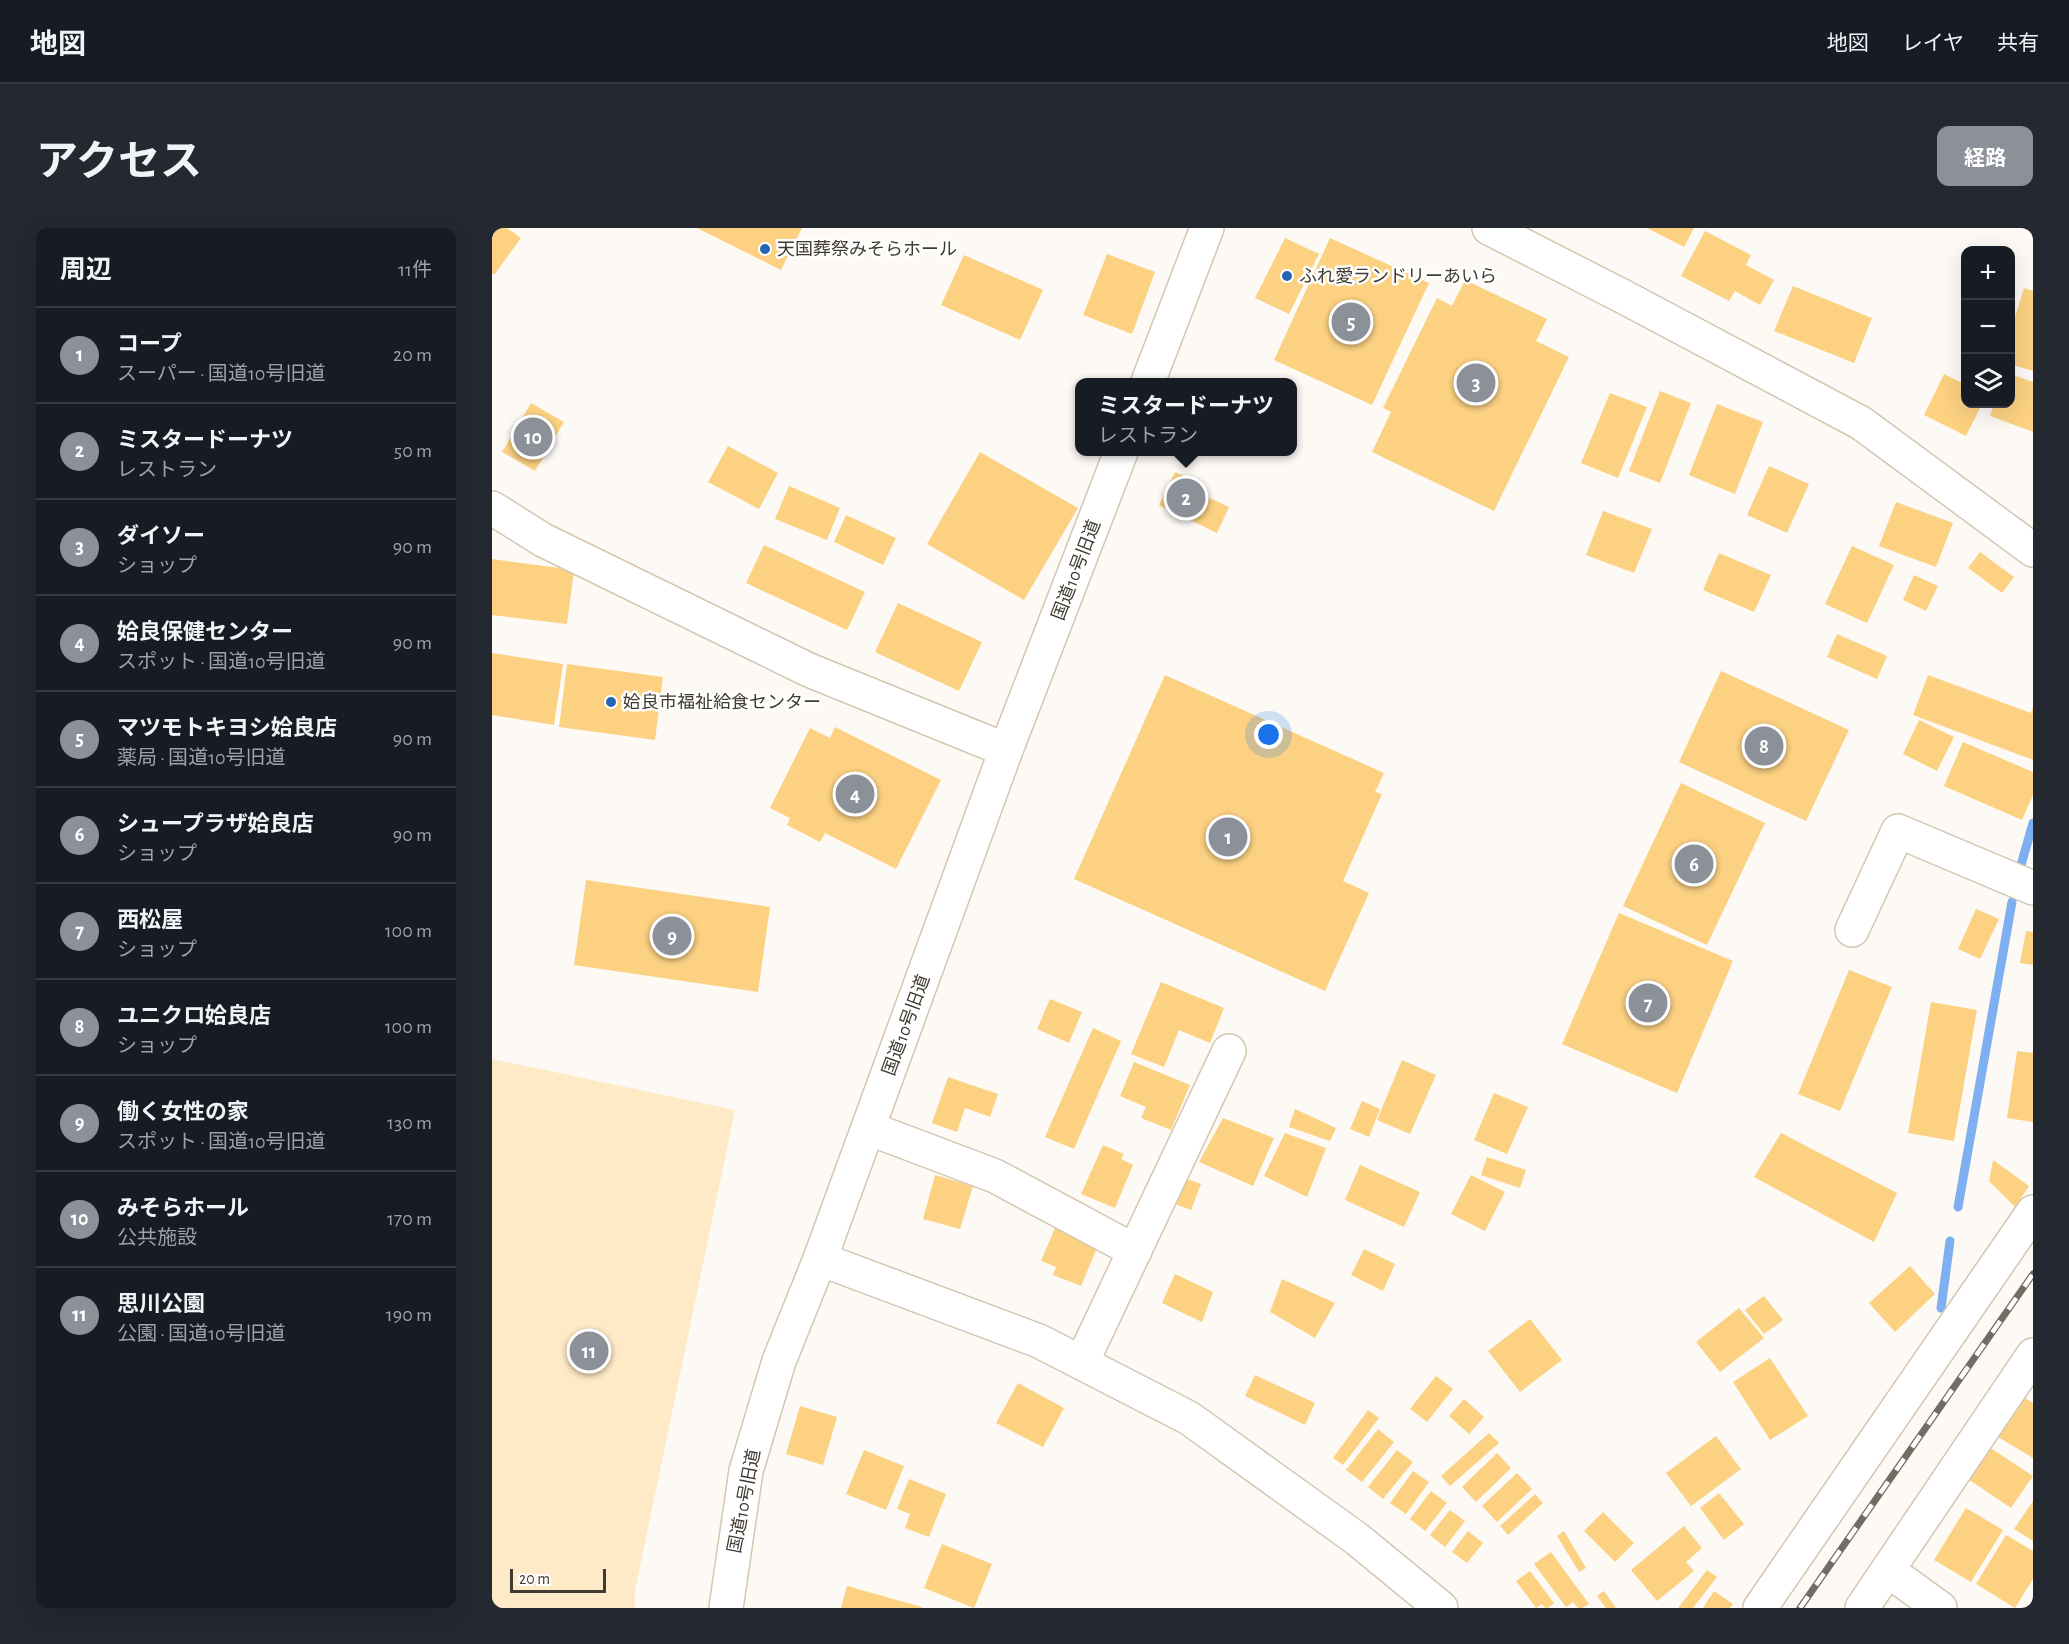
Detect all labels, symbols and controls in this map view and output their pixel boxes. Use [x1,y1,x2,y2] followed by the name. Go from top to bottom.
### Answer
[30,31,86,59] text: 地図
[1827,33,1869,54] text: 地図
[1902,33,1964,54] text: レイヤ
[1997,33,2039,54] text: 共有
[1937,126,2033,186] button: 経路
[36,141,202,183] text: アクセス
[777,239,957,259] place label: 天国葬祭みそらホール
[758,242,772,256] marker: 天国葬祭みそらホール
[1961,246,2015,408] map controls
[1961,246,2015,300] button: +
[60,257,112,283] text: 周辺
[398,260,432,280] text: 11件
[1299,267,1497,286] place label: ふれ愛ランドリーあいら
[1280,269,1294,283] marker: ふれ愛ランドリーあいら
[1332,300,1370,344] pin: 5
[1961,300,2015,354] button: −
[117,333,182,355] text: コープ
[76,345,83,365] text: 1
[393,345,432,365] text: 20 m
[1961,354,2015,408] button: layers
[1456,360,1496,406] pin: 3
[117,364,325,384] text: スーパー · 国道10号旧道
[1075,378,1297,456] popup
[1098,395,1274,417] text: ミスタードーナツ
[514,414,552,460] pin: 10
[1098,426,1198,446] text: レストラン
[117,429,293,451] text: ミスタードーナツ
[75,441,84,461] text: 2
[394,441,432,461] text: 50 m
[117,460,217,480] text: レストラン
[1166,476,1206,520] pin: 2
[1048,517,1104,623] street label: 国道10号旧道
[117,525,205,547] text: ダイソー
[75,537,84,557] text: 3
[393,537,432,557] text: 90 m
[117,556,197,576] text: ショップ
[117,621,293,643] text: 姶良保健センター
[74,633,85,653] text: 4
[393,633,432,653] text: 90 m
[117,652,326,672] text: スポット · 国道10号旧道
[623,692,821,712] place label: 姶良市福祉給食センター
[604,695,618,709] marker: 姶良市福祉給食センター
[117,717,337,739] text: マツモトキヨシ姶良店
[1254,720,1283,749] your location
[1744,724,1784,768] pin: 8
[75,729,84,749] text: 5
[393,729,432,749] text: 90 m
[117,748,286,768] text: 薬局 · 国道10号旧道
[836,772,874,816] pin: 4
[117,813,314,835] text: シュープラザ姶良店
[1208,814,1248,860] pin: 1
[75,825,84,845] text: 6
[393,825,432,845] text: 90 m
[1674,842,1714,886] pin: 6
[117,844,197,864] text: ショップ
[117,909,183,931] text: 西松屋
[652,914,692,958] pin: 9
[75,921,84,941] text: 7
[385,921,432,941] text: 100 m
[117,940,197,960] text: ショップ
[879,972,933,1078] street label: 国道10号旧道
[1628,980,1668,1026] pin: 7
[117,1005,271,1027] text: ユニクロ姶良店
[75,1017,84,1037] text: 8
[385,1017,432,1037] text: 100 m
[117,1036,197,1056] text: ショップ
[117,1101,249,1123] text: 働く女性の家
[75,1113,84,1133] text: 9
[387,1113,432,1133] text: 130 m
[117,1132,326,1152] text: スポット · 国道10号旧道
[117,1197,249,1219] text: みそらホール
[71,1209,88,1229] text: 10
[387,1209,432,1229] text: 170 m
[117,1228,197,1248] text: 公共施設
[117,1293,205,1315] text: 思川公園
[72,1305,87,1325] text: 11
[386,1305,432,1325] text: 190 m
[117,1324,286,1344] text: 公園 · 国道10号旧道
[570,1328,608,1374] pin: 11
[724,1447,764,1555] street label: 国道10号旧道
[510,1566,606,1594] scale bar
[519,1571,550,1587] text: 20 m

